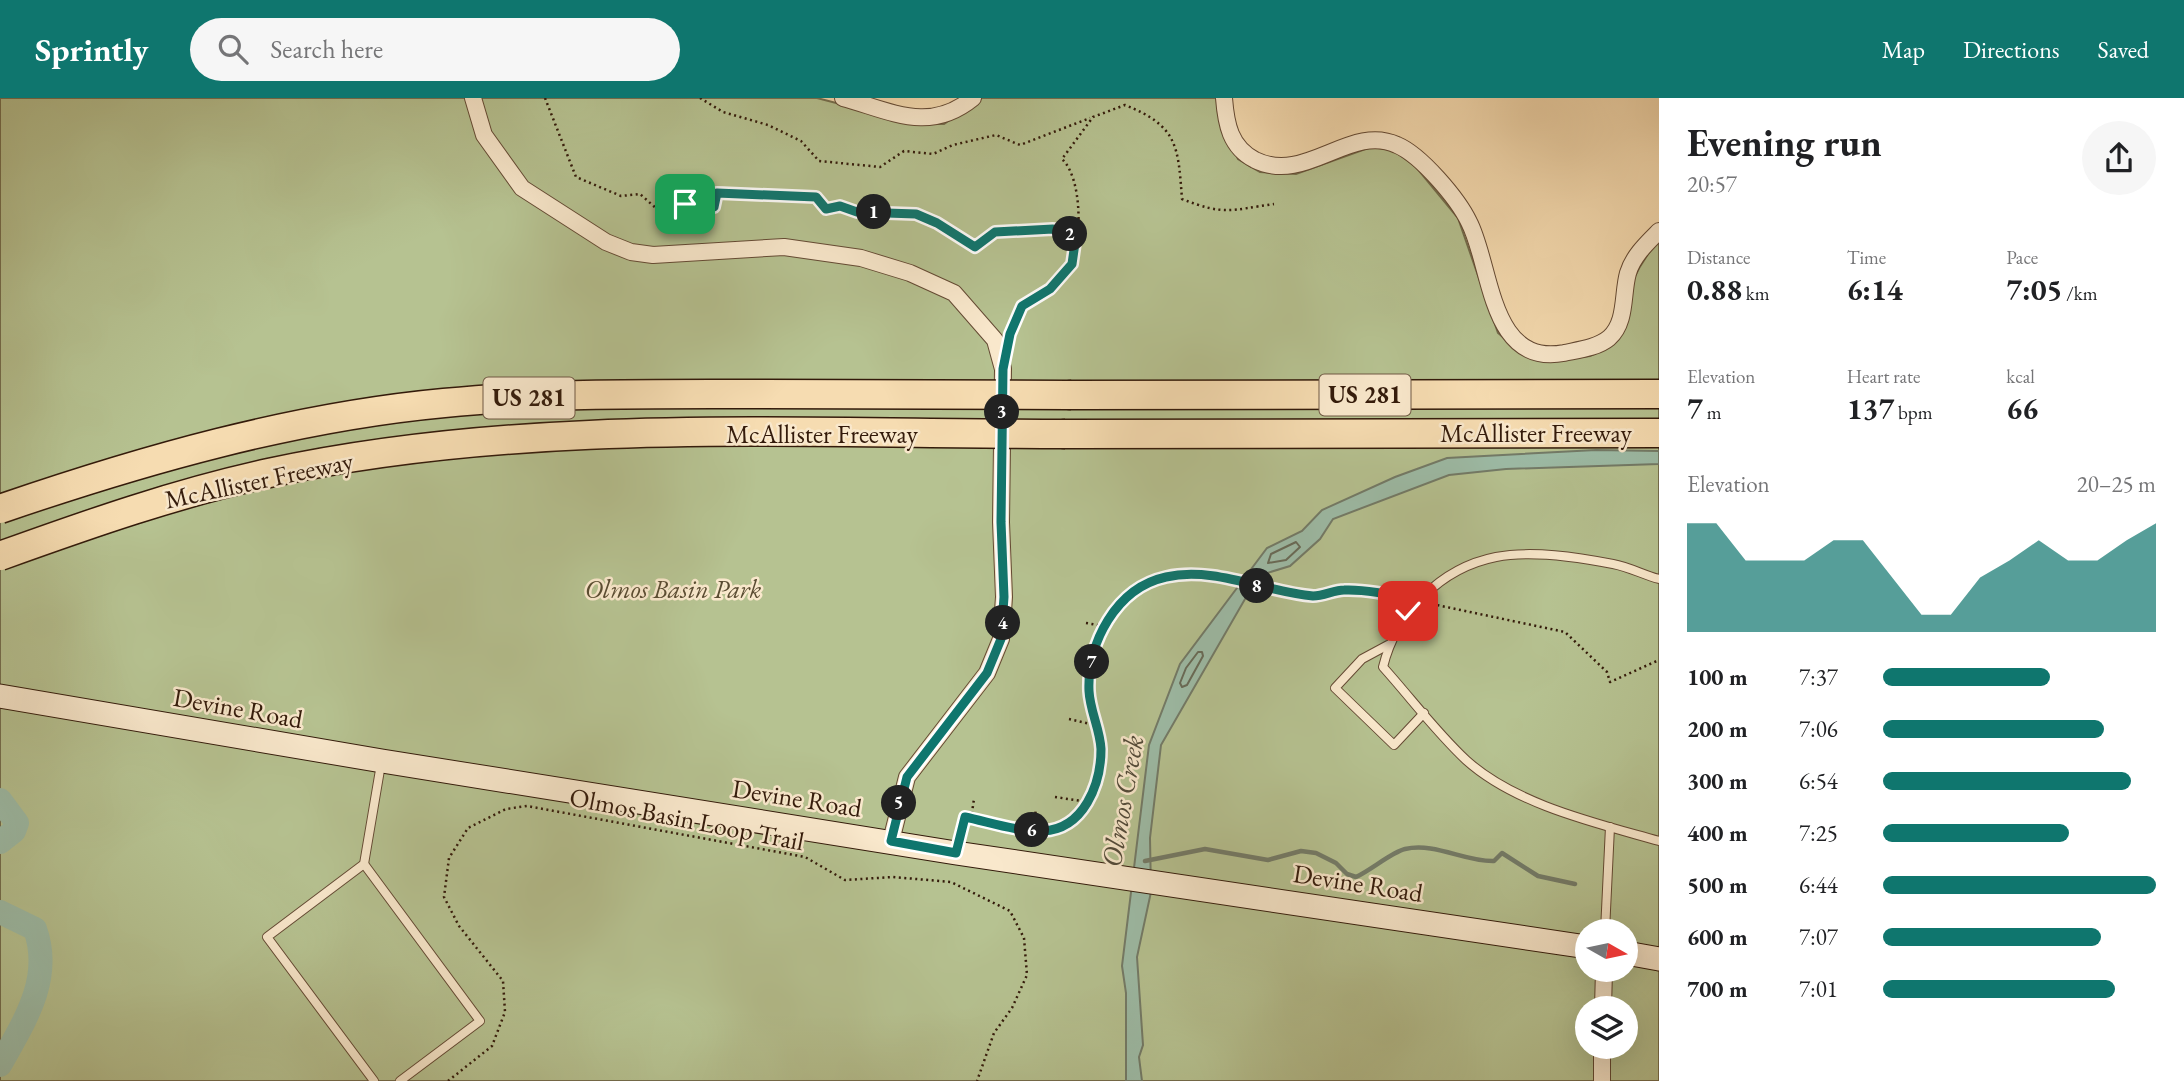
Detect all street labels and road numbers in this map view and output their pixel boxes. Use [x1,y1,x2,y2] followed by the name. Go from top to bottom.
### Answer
[1320,374,1410,416] road number: US 281
[484,377,574,418] road number: US 281
[1440,416,1633,450] street label: McAllister Freeway
[726,417,919,451] street label: McAllister Freeway
[162,443,357,517] street label: McAllister Freeway
[171,680,306,736] street label: Devine Road
[730,771,865,825] street label: Devine Road
[567,780,807,858] street label: Olmos Basin Loop Trail
[1291,856,1426,910] street label: Devine Road

